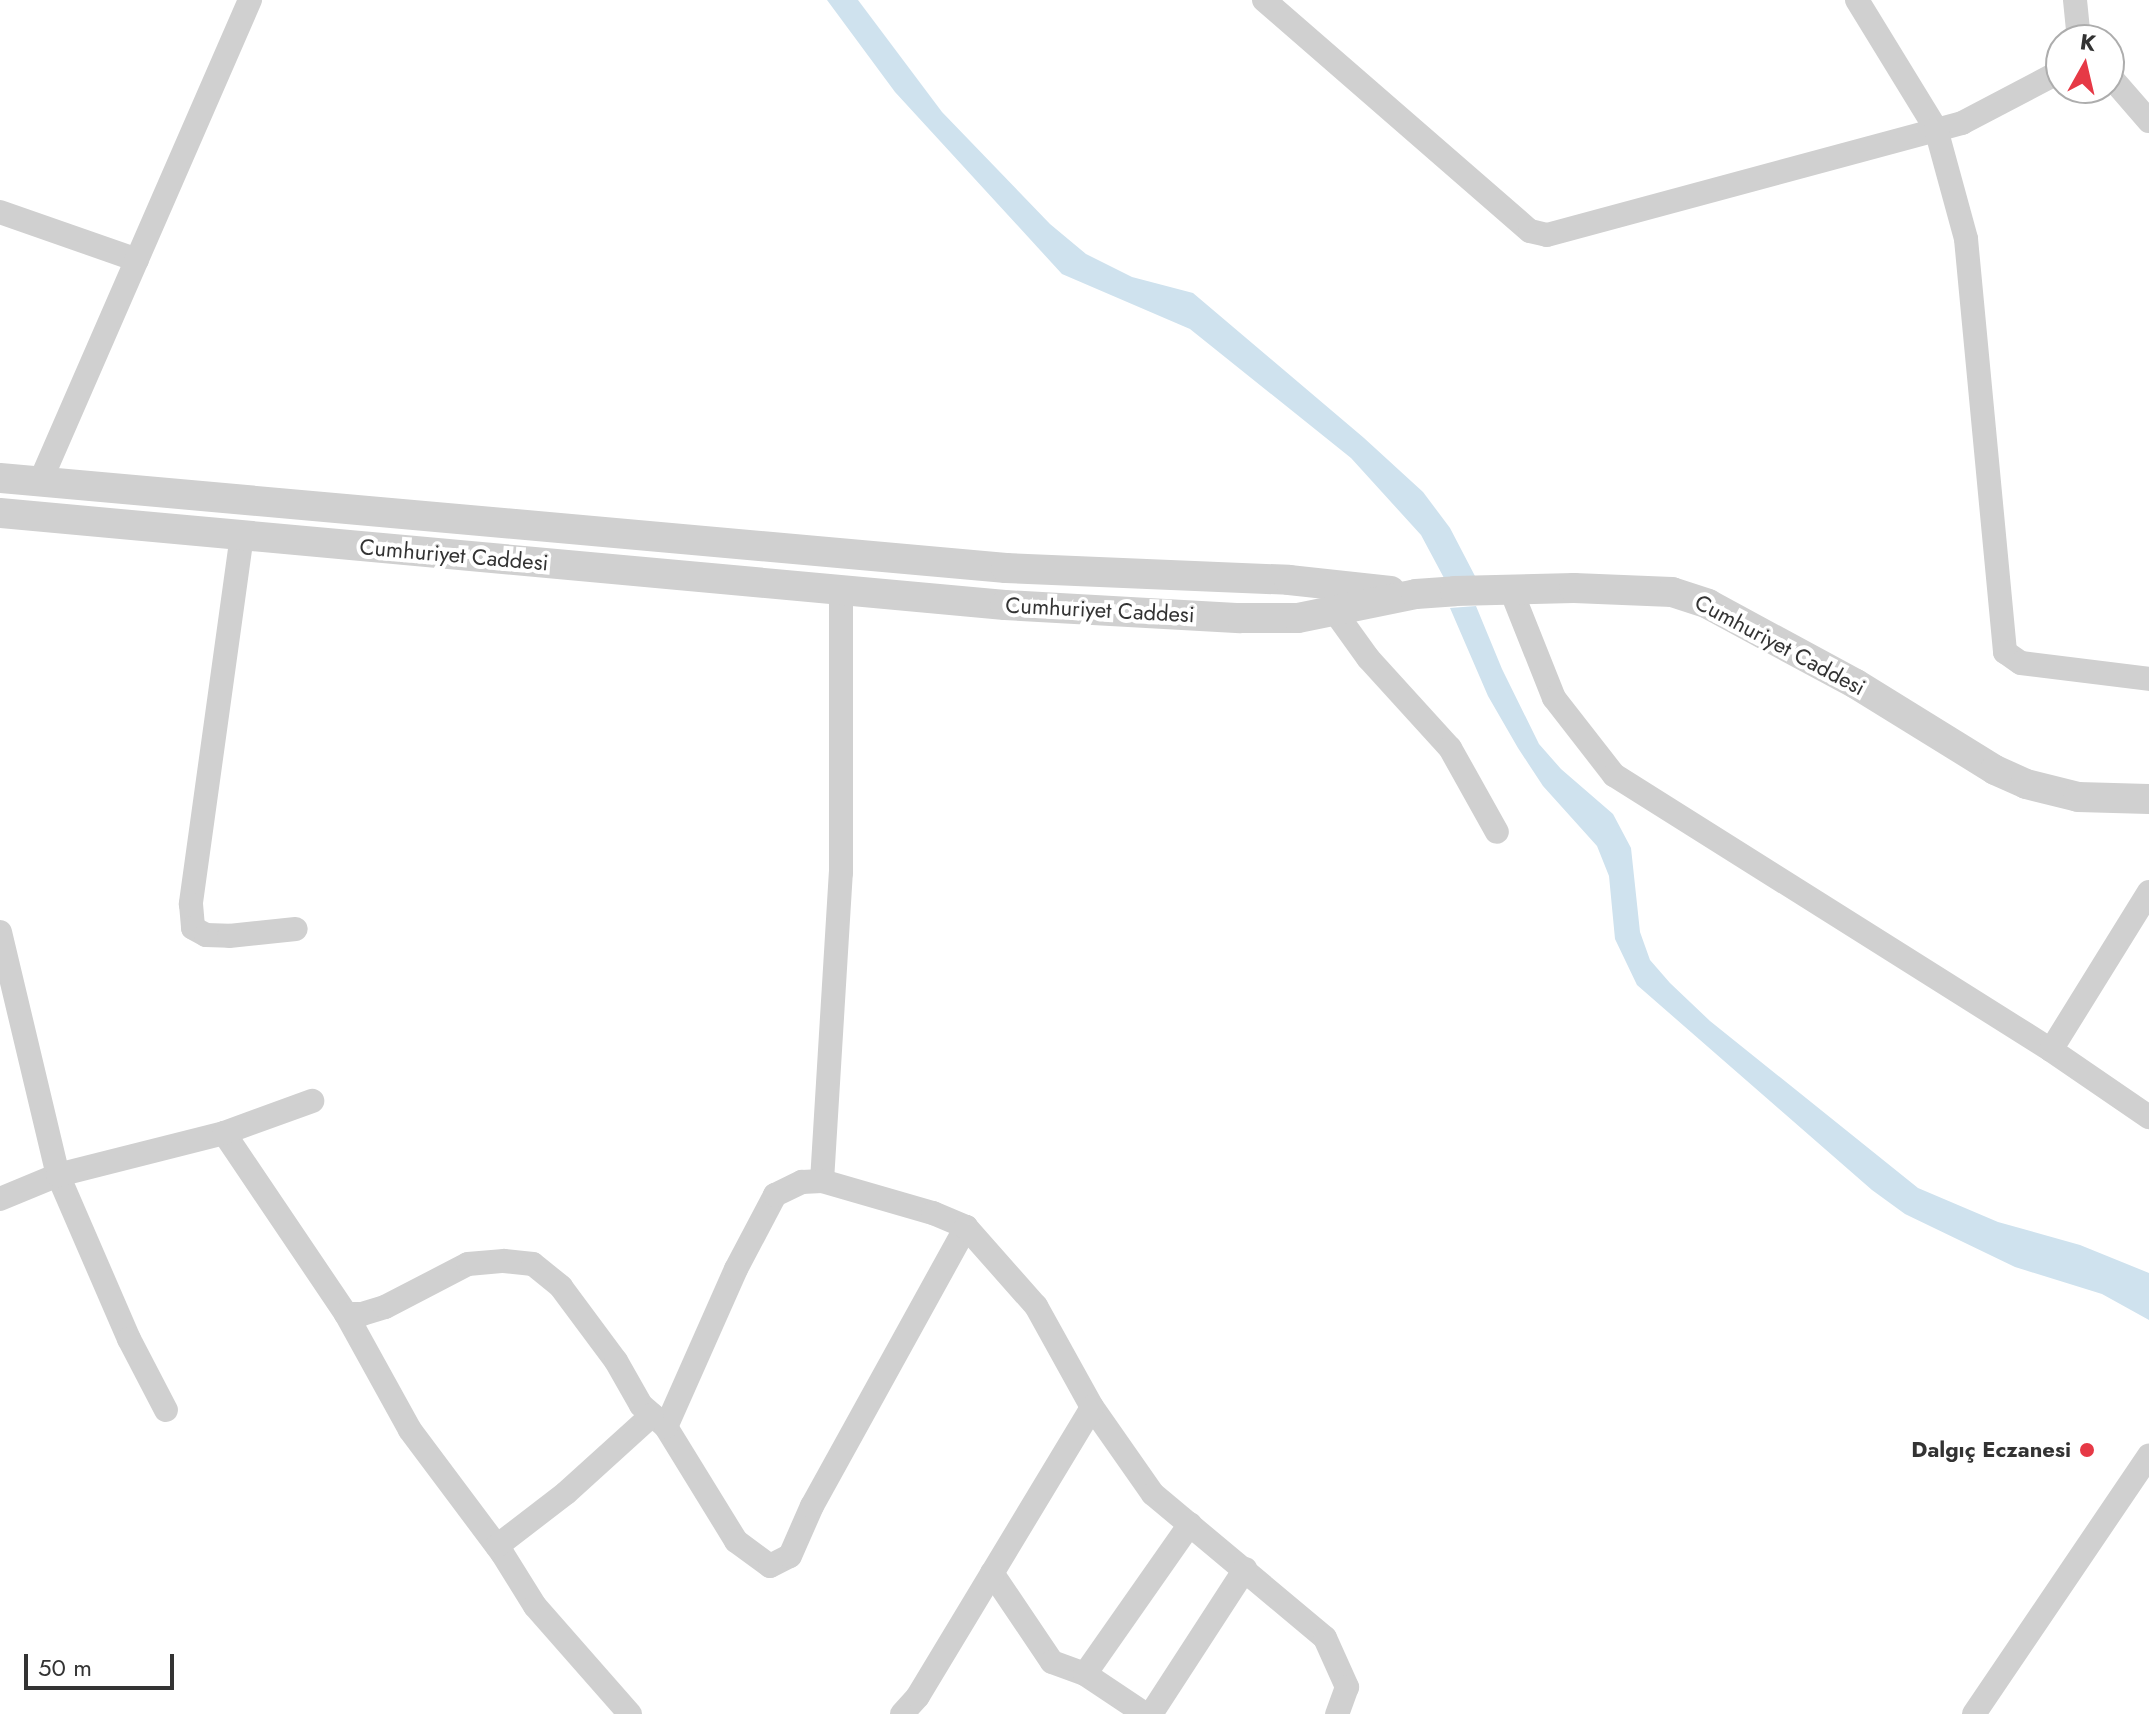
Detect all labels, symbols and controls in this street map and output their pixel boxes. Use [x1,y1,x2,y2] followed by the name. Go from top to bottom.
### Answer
[2045,24,2125,104] north arrow
[2078,25,2098,59] text: K
[359,534,549,576] street label: Cumhuriyet Caddesi
[1690,589,1870,701] street label: Cumhuriyet Caddesi
[1005,592,1195,628] street label: Cumhuriyet Caddesi
[1911,1437,2071,1463] place label: Dalgıç Eczanesi
[2078,1441,2096,1459] marker: Dalgıç Eczanesi
[28,1638,178,1688] scale bar
[38,1650,92,1685] text: 50 m

